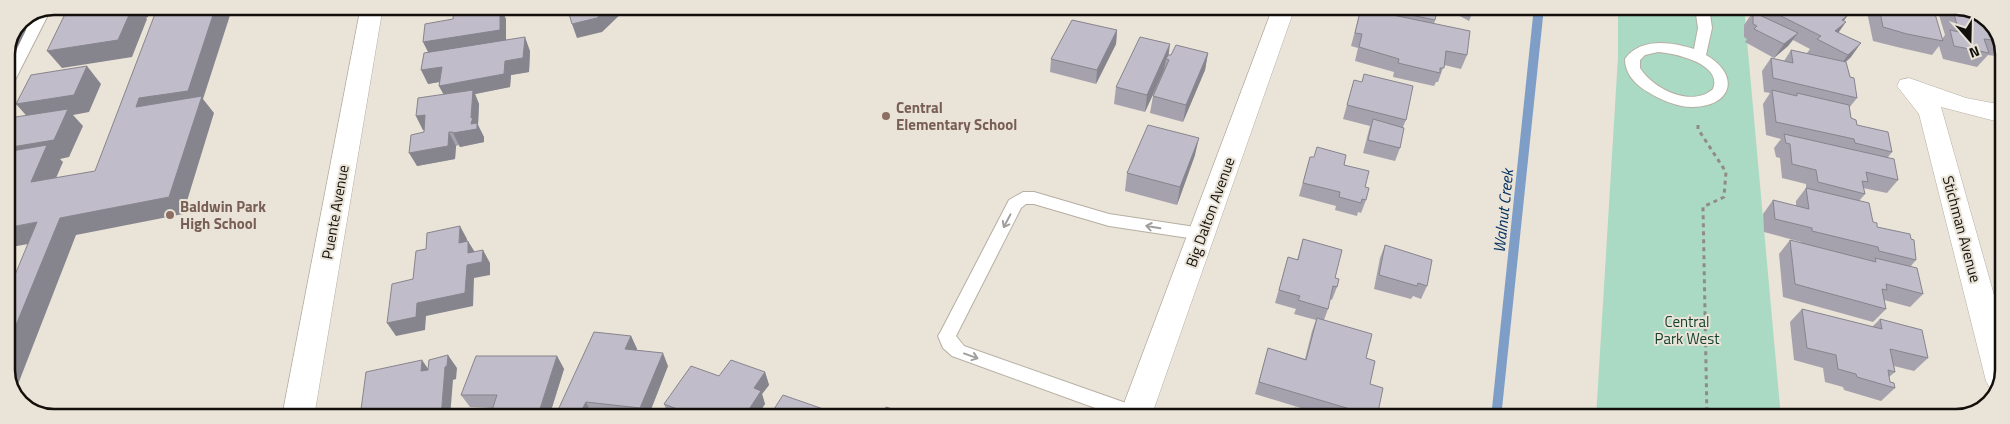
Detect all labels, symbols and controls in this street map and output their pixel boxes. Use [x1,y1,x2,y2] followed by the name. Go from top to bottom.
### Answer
[1945,15,1995,65] north arrow
[1966,41,1983,64] text: N
[896,96,1017,136] place label: Central Elementary School
[880,110,892,122] marker: Central Elementary School
[1179,154,1241,270] street label: Big Dalton Avenue
[315,163,355,261] street label: Puente Avenue
[1487,166,1520,254] water label: Walnut Creek
[1937,173,1987,285] street label: Stichman Avenue
[180,195,266,235] place label: Baldwin Park High School
[164,209,176,221] marker: Baldwin Park High School
[1002,213,1011,228] one-way arrow
[1146,221,1162,231] one-way arrow
[1655,310,1720,350] park label: Central Park West
[963,352,978,361] one-way arrow

